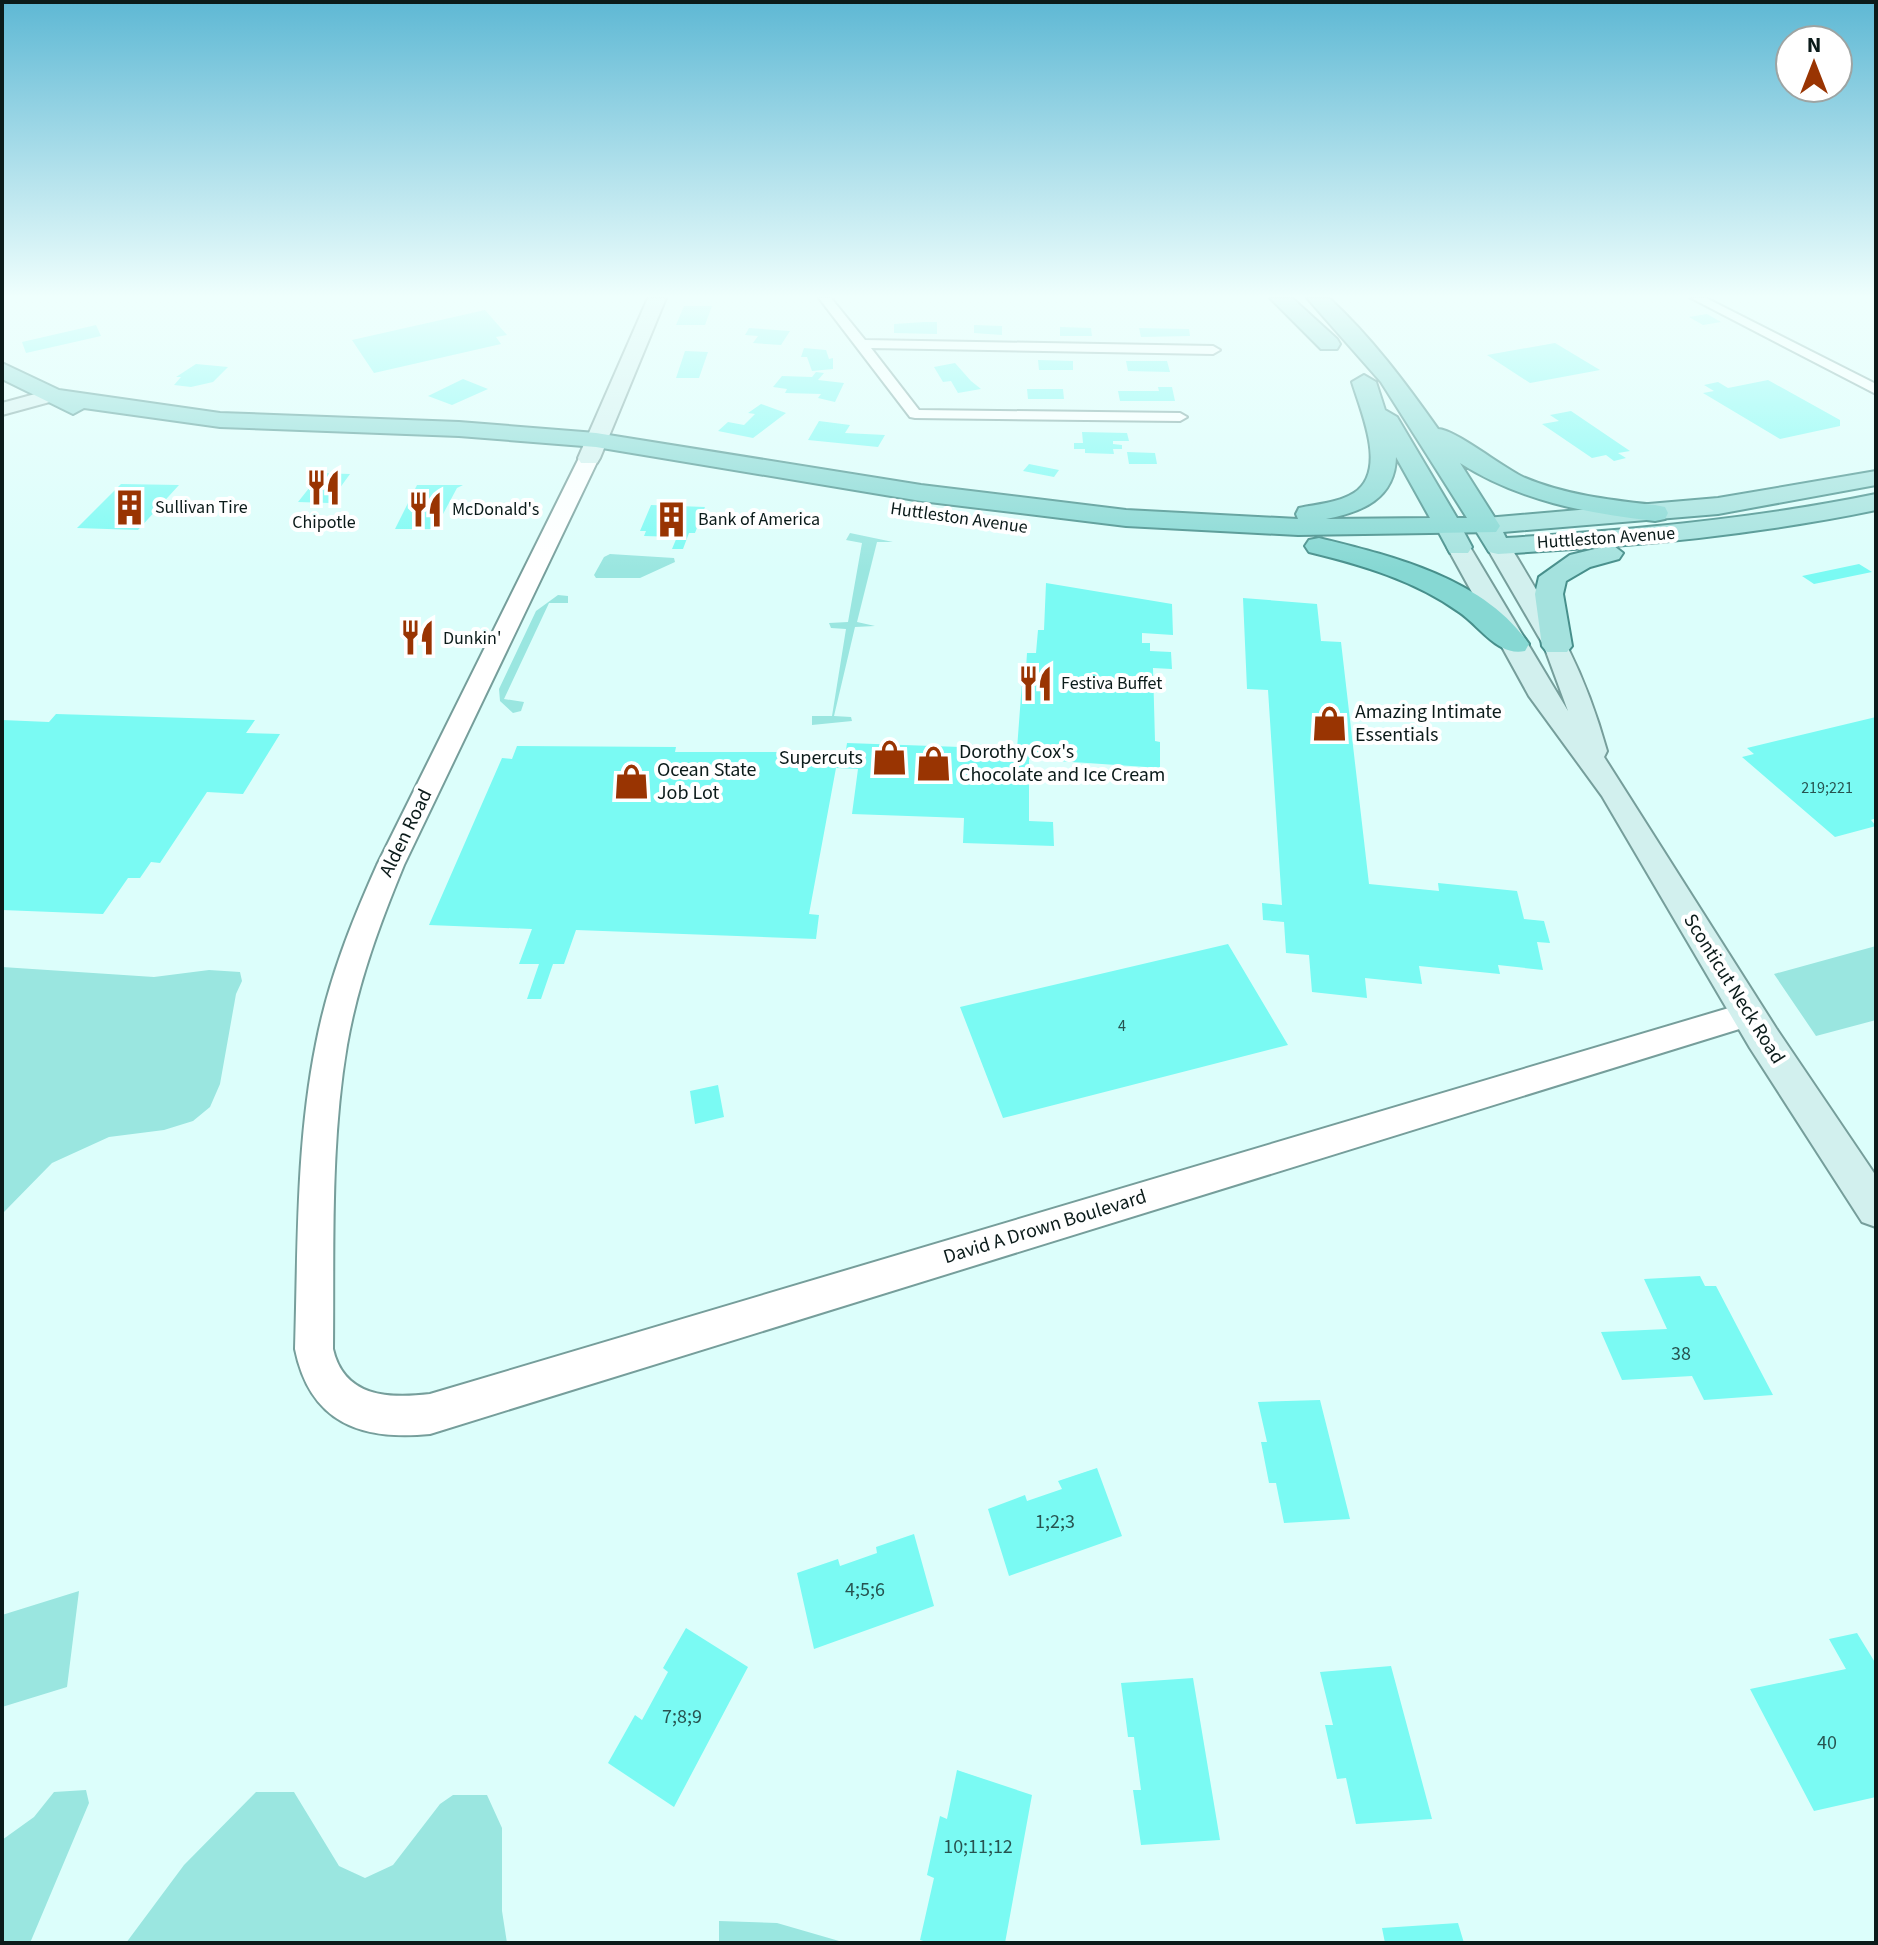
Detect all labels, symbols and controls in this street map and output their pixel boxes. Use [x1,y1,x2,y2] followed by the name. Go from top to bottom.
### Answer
[1774,24,1854,104] north arrow
[1807,29,1821,61] text: N
[305,469,343,507] restaurant icon: Chipotle
[110,488,148,526] building icon: Sullivan Tire
[407,490,445,528] restaurant icon: McDonald's
[155,495,248,520] place label: Sullivan Tire
[889,496,1029,540] street label: Huttleston Avenue
[452,497,539,522] place label: McDonald's
[653,500,691,538] building icon: Bank of America
[698,507,820,532] place label: Bank of America
[292,510,356,535] place label: Chipotle
[1536,521,1676,555] street label: Huttleston Avenue
[398,619,436,657] restaurant icon: Dunkin'
[443,626,501,651] place label: Dunkin'
[1016,664,1054,702] restaurant icon: Festiva Buffet
[1061,671,1162,696] place label: Festiva Buffet
[1355,698,1502,749] place label: Amazing Intimate Essentials
[1310,705,1348,743] shop icon: Amazing Intimate Essentials
[959,738,1165,789] place label: Dorothy Cox's Chocolate and Ice Cream
[870,739,908,777] shop icon: Supercuts
[779,744,863,772] place label: Supercuts
[914,745,952,783] shop icon: Dorothy Cox's Chocolate and Ice Cream
[657,756,756,807] place label: Ocean State Job Lot
[612,762,650,800] shop icon: Ocean State Job Lot
[1801,777,1853,799] house number: 219;221
[373,784,439,882] street label: Alden Road
[1676,908,1792,1070] street label: Sconticut Neck Road
[1118,1015,1126,1037] house number: 4
[940,1183,1150,1271] street label: David A Drown Boulevard
[1671,1340,1691,1368] house number: 38
[1035,1508,1075,1536] house number: 1;2;3
[845,1576,885,1604] house number: 4;5;6
[662,1703,702,1731] house number: 7;8;9
[1817,1729,1837,1757] house number: 40
[943,1833,1013,1861] house number: 10;11;12

